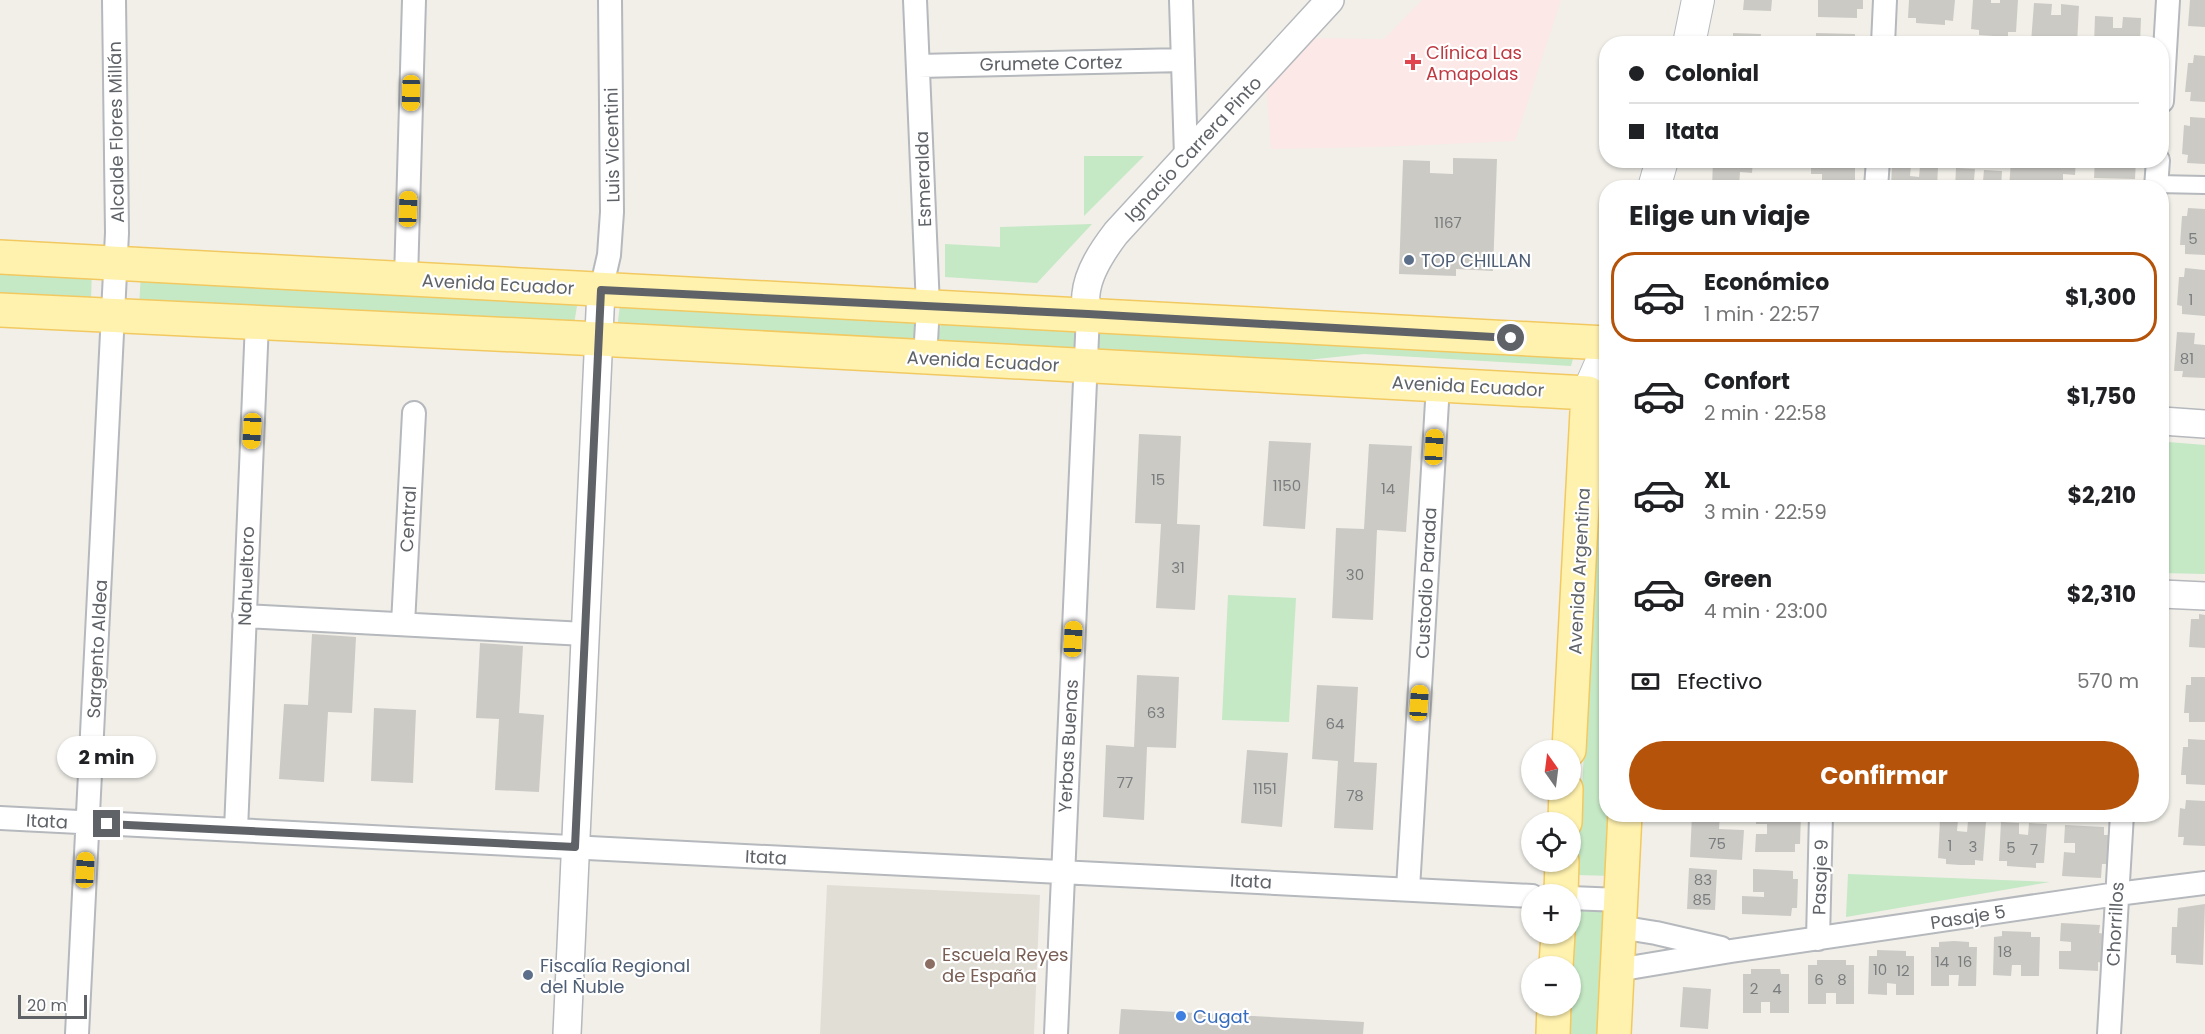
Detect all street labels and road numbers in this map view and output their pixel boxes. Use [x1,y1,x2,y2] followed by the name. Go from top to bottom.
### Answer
[102,41,130,223] street label: Alcalde Flores Millán
[980,49,1122,77] street label: Grumete Cortez
[1119,71,1267,227] street label: Ignacio Carrera Pinto
[598,87,626,203] street label: Luis Vicentini
[909,131,937,227] street label: Esmeralda
[421,268,575,300] street label: Avenida Ecuador
[906,345,1060,377] street label: Avenida Ecuador
[1391,370,1545,402] street label: Avenida Ecuador
[394,485,422,553] street label: Central
[1562,487,1596,655] street label: Avenida Argentina
[1410,507,1442,659] street label: Custodio Parada
[232,526,260,626] street label: Nahueltoro
[81,579,113,719] street label: Sargento Aldea
[1052,679,1084,813] street label: Yerbas Buenas
[25,807,69,835] street label: Itata
[1806,839,1834,915] street label: Pasaje 9
[744,843,788,871] street label: Itata
[1229,867,1273,895] street label: Itata
[2100,881,2130,967] street label: Chorrillos
[1929,899,2007,935] street label: Pasaje 5

